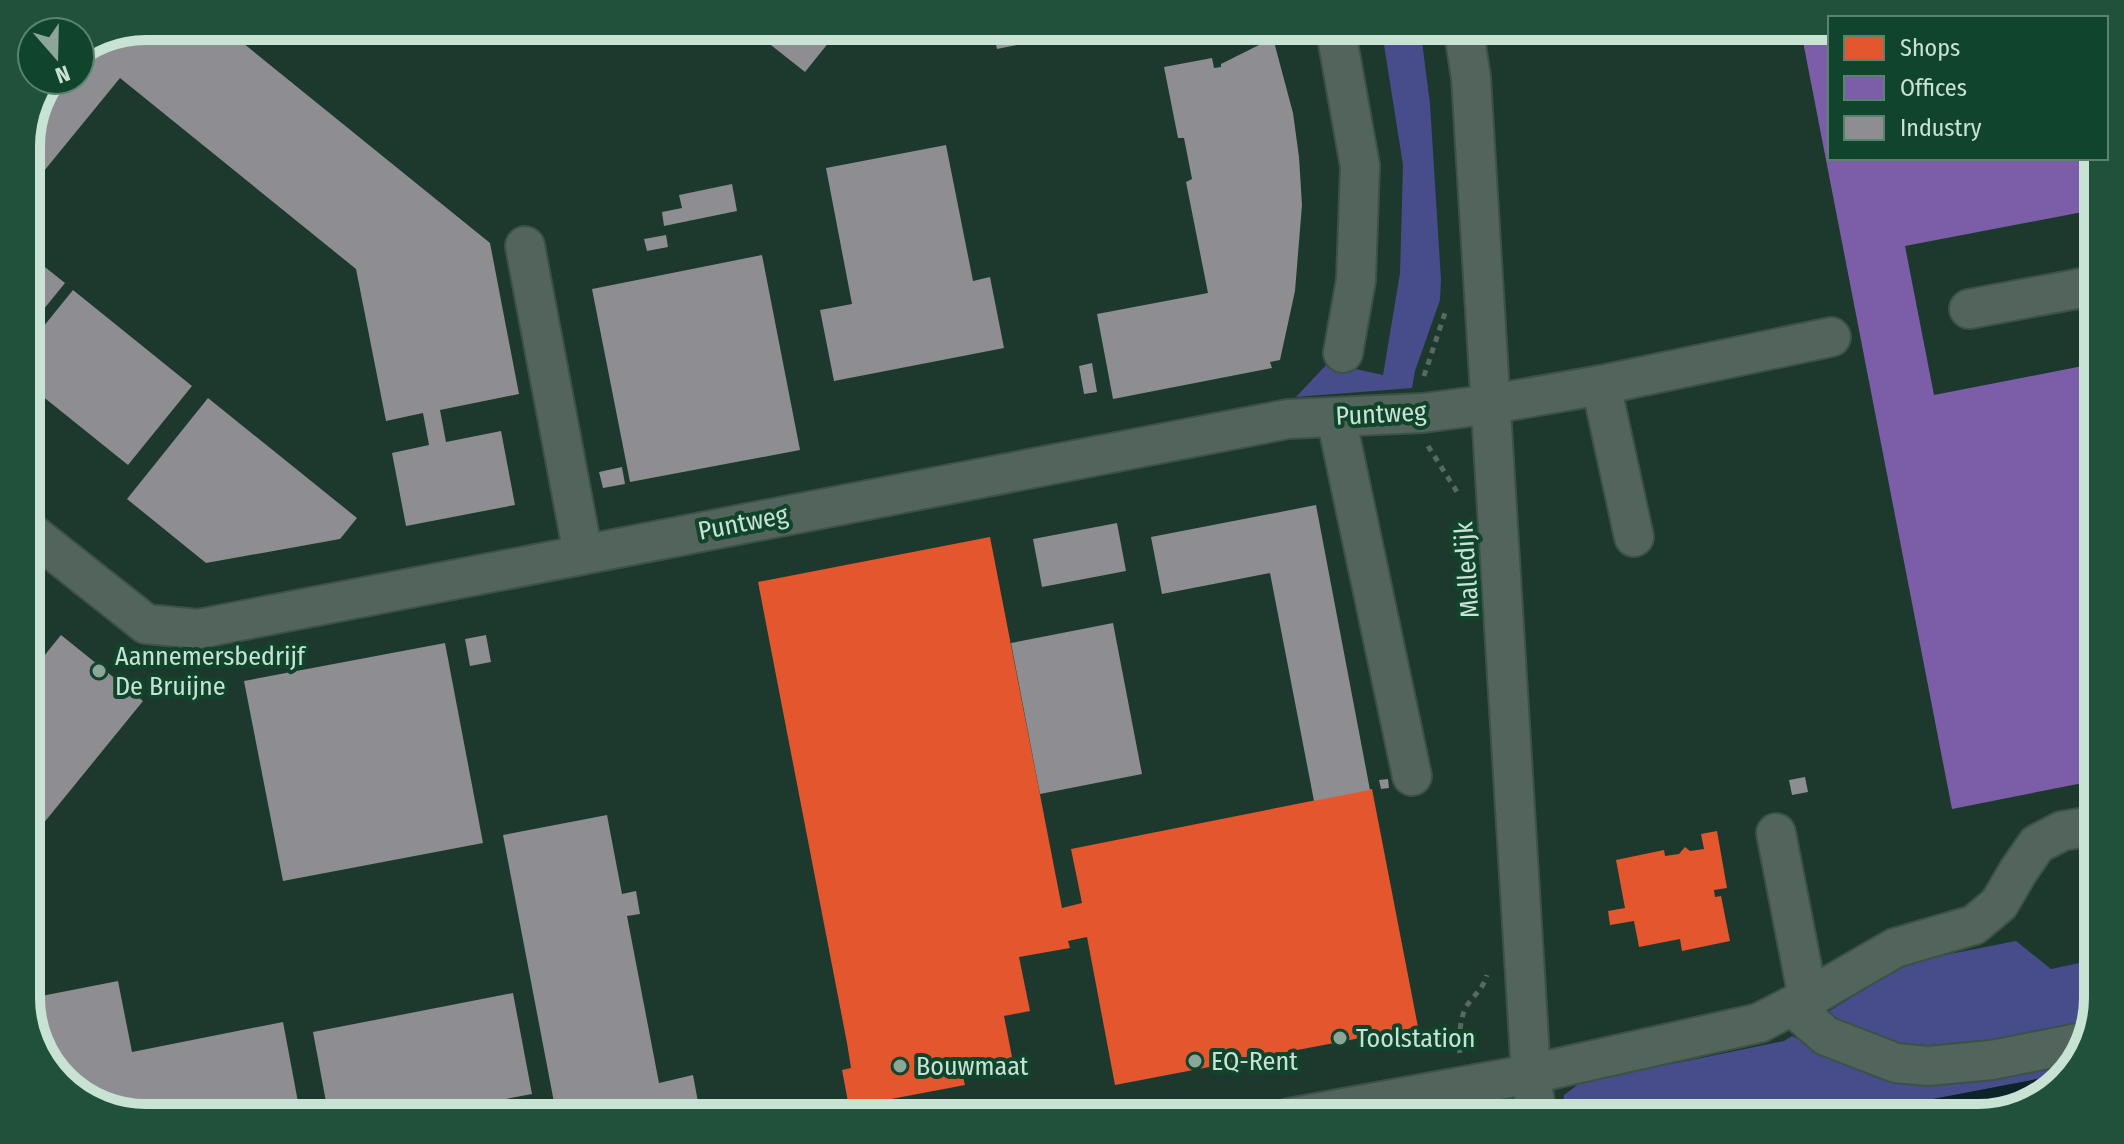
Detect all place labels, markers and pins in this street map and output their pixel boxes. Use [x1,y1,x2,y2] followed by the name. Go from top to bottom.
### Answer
[115,641,307,702] place label: Aannemersbedrijf De Bruijne
[90,662,108,680] marker: Aannemersbedrijf De Bruijne
[1356,1023,1475,1054] place label: Toolstation
[1331,1029,1349,1047] marker: Toolstation
[1211,1046,1298,1077] place label: EQ-Rent
[916,1051,1029,1082] place label: Bouwmaat
[1186,1052,1204,1070] marker: EQ-Rent
[891,1057,909,1075] marker: Bouwmaat

